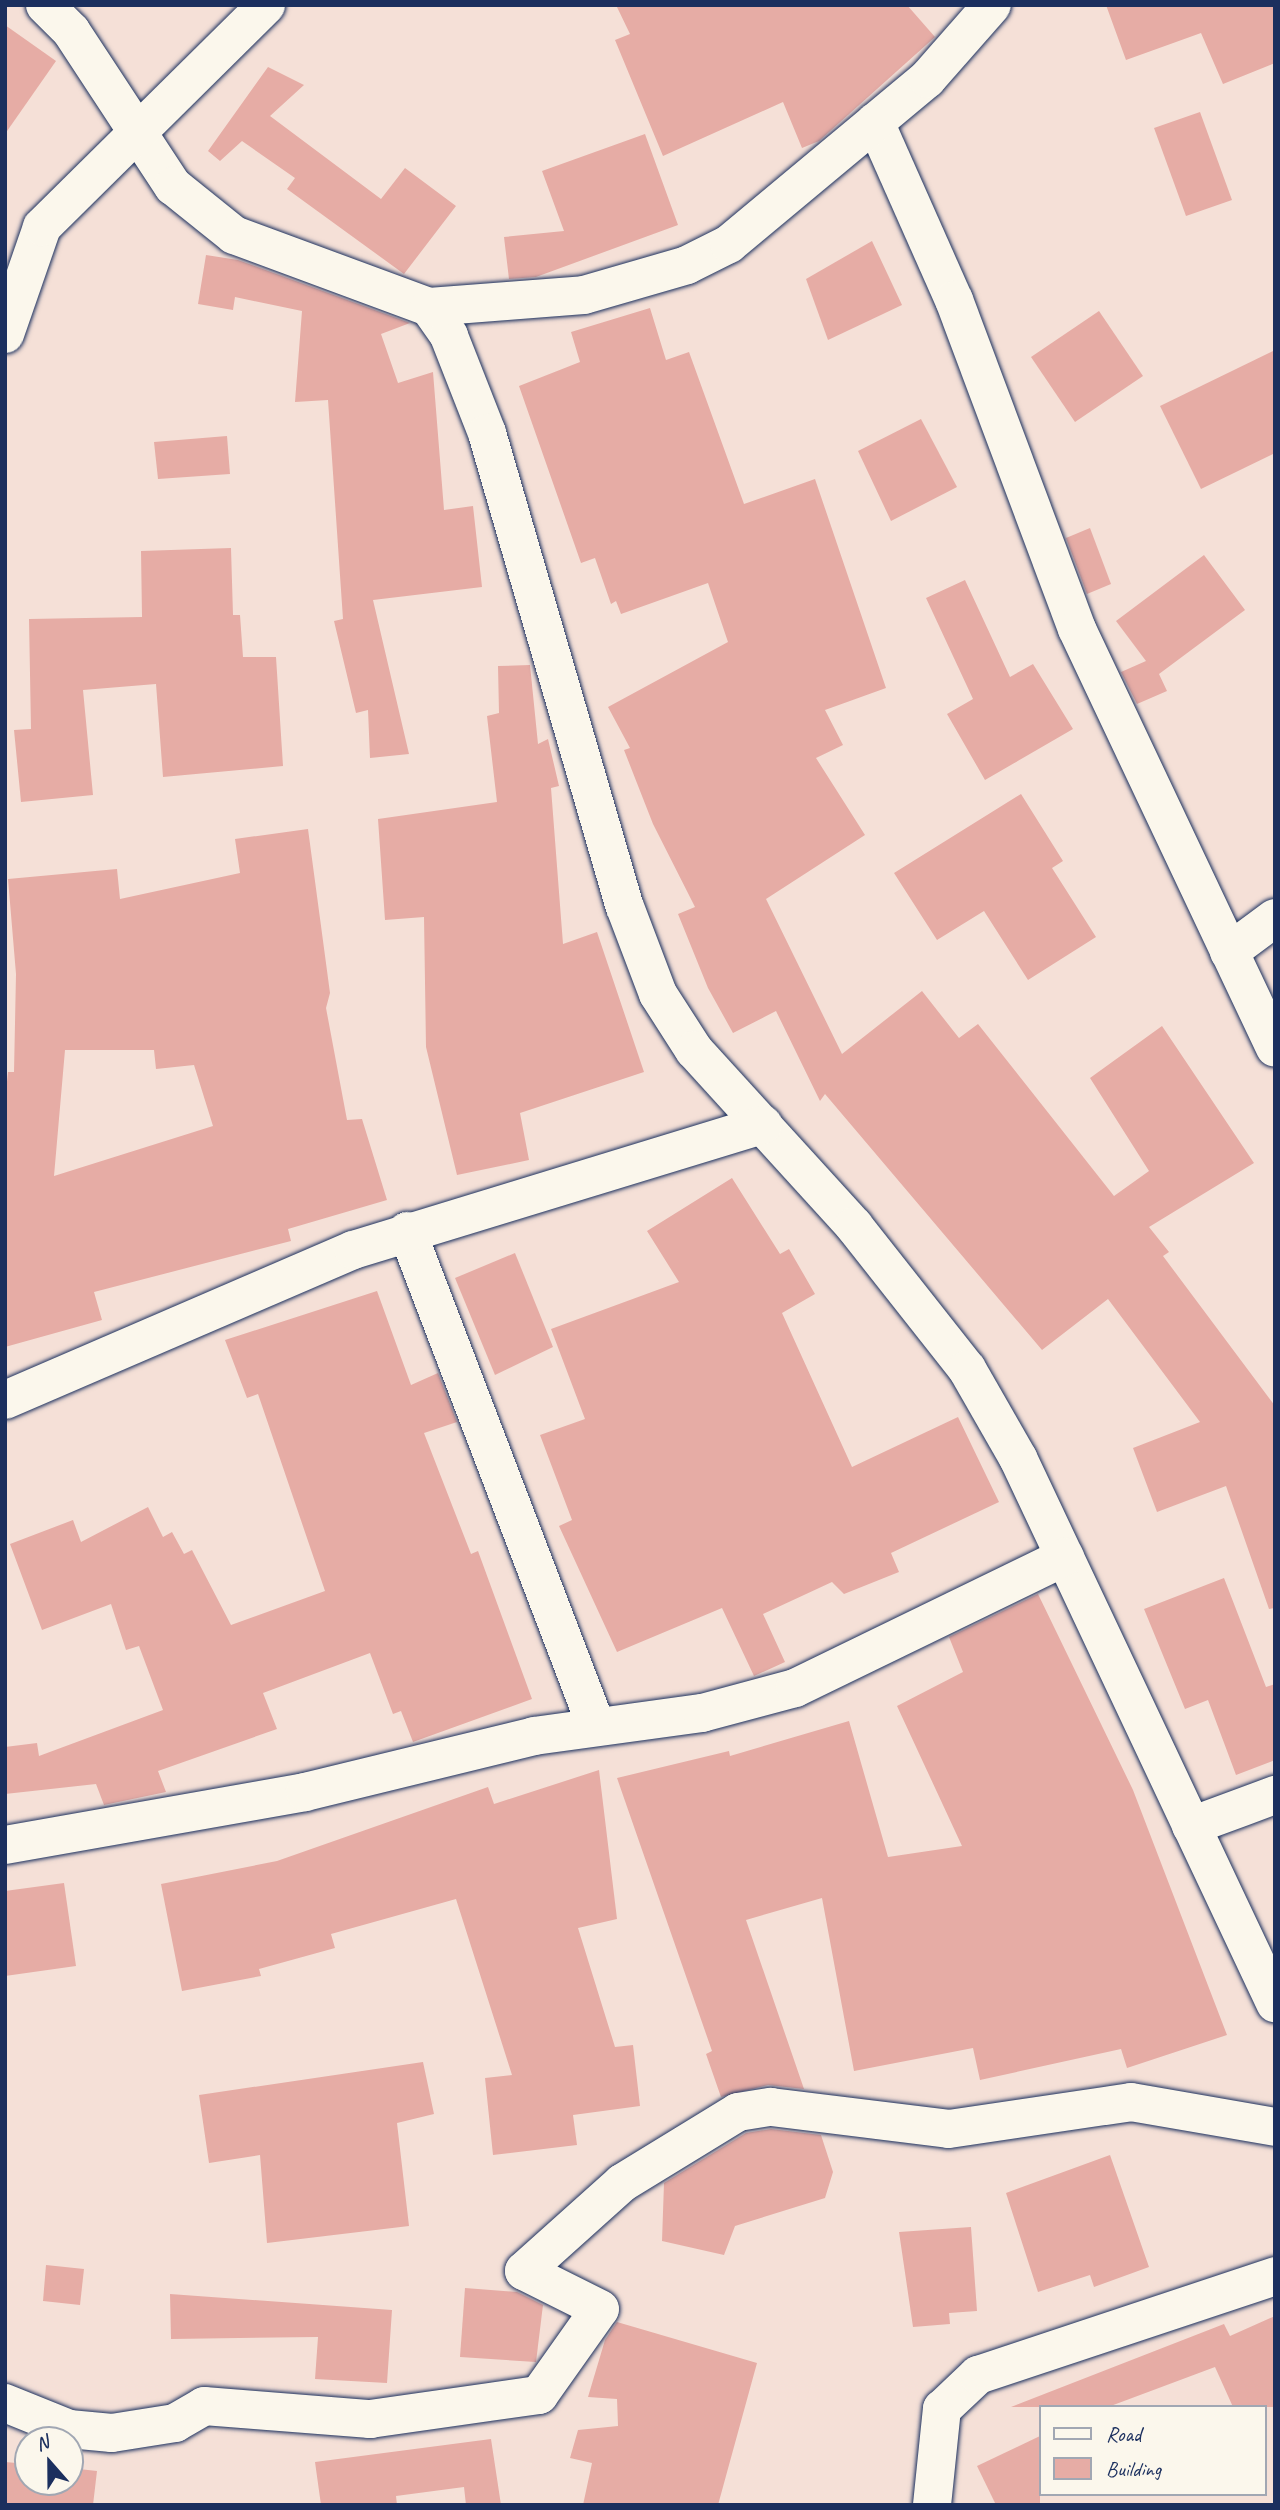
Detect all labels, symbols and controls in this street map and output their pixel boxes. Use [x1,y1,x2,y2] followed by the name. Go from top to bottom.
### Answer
[1038,2405,1266,2496] legend
[1106,2421,1141,2447] text: Road
[14,2426,84,2496] north arrow
[32,2430,52,2457] text: N
[1106,2456,1161,2482] text: Building

